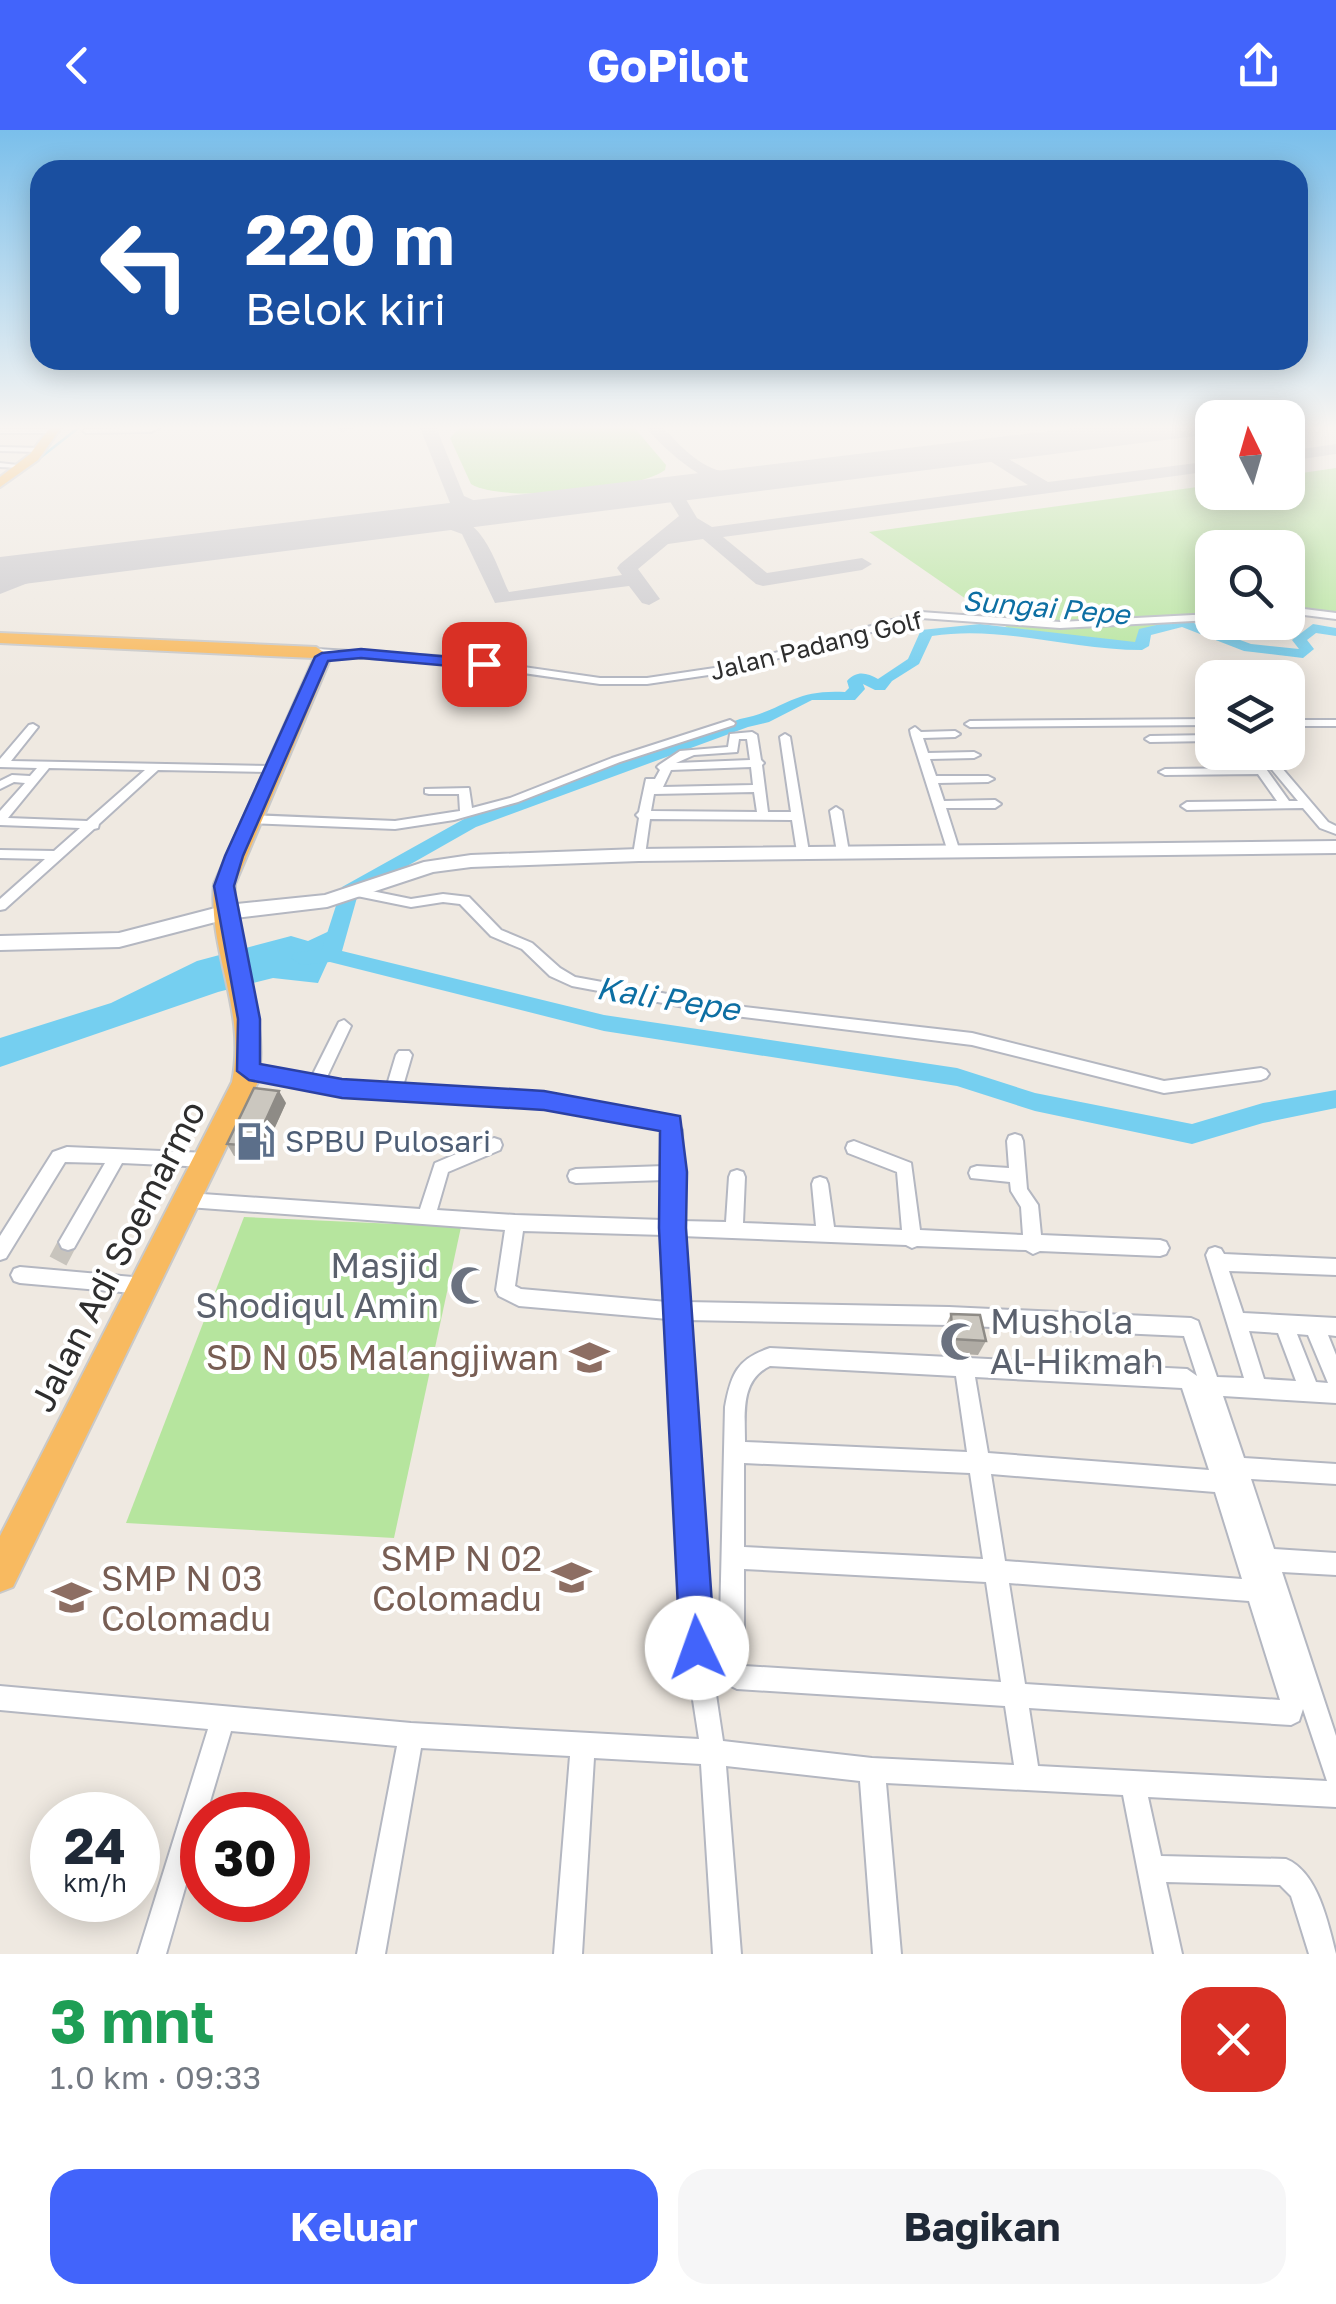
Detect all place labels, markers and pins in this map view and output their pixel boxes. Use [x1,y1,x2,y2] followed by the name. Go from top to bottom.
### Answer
[442,622,527,707] pin
[234,1120,276,1162] fuel station icon: SPBU Pulosari
[285,1123,491,1159] place label: SPBU Pulosari
[195,1244,439,1326] place label: Masjid Shodiqul Amin
[448,1264,490,1306] mosque icon: Masjid Shodiqul Amin
[990,1300,1164,1382] place label: Mushola Al-Hikmah
[939,1320,981,1362] mosque icon: Mushola Al-Hikmah
[206,1336,559,1378] place label: SD N 05 Malangjiwan
[568,1336,610,1378] school or university icon: SD N 05 Malangjiwan
[372,1537,542,1619] place label: SMP N 02 Colomadu
[101,1557,271,1639] place label: SMP N 03 Colomadu
[551,1557,593,1599] school or university icon: SMP N 02 Colomadu
[50,1577,92,1619] school or university icon: SMP N 03 Colomadu

